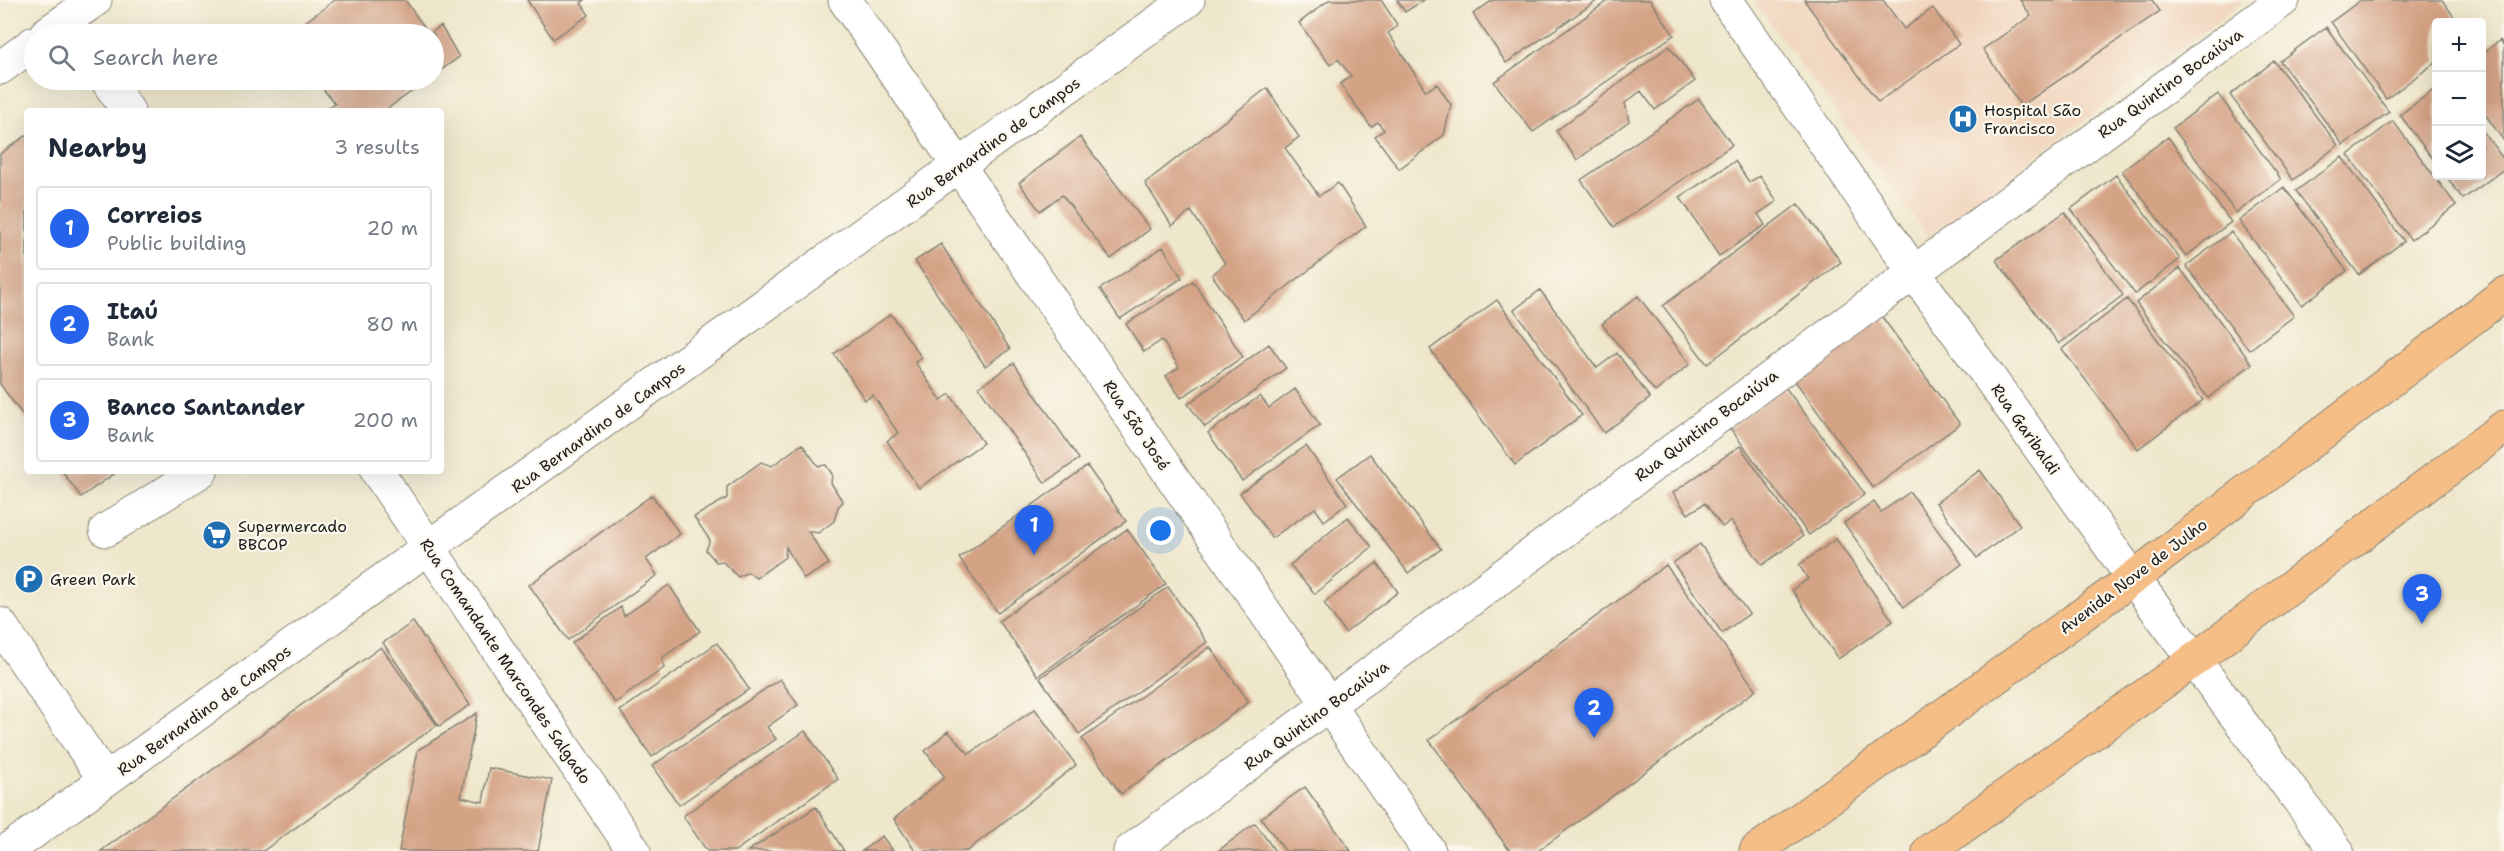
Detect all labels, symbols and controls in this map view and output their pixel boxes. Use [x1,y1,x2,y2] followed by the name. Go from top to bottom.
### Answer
[2432,18,2486,180] map controls
[2432,18,2486,72] button: +
[24,24,444,90] search box
[2094,24,2247,143] street label: Rua Quintino Bocaiúva
[45,41,78,74] icon: search
[93,43,219,72] text: Search here
[902,72,1084,213] street label: Rua Bernardino de Campos
[2432,72,2486,126] button: −
[1984,100,2081,139] place label: Hospital São Francisco
[1947,103,1979,135] hospital icon: Hospital São Francisco
[2432,126,2486,180] button: layers
[48,130,147,165] text: Nearby
[334,134,420,160] text: 3 results
[107,201,202,230] text: Correios
[65,215,74,241] text: 1
[367,215,418,241] text: 20 m
[107,230,246,256] text: Public building
[107,297,158,326] text: Itaú
[63,311,77,337] text: 2
[366,311,418,337] text: 80 m
[107,326,155,352] text: Bank
[507,357,689,498] street label: Rua Bernardino de Campos
[1630,365,1782,486] street label: Rua Quintino Bocaiúva
[1099,376,1175,475] street label: Rua São José
[1986,380,2065,479] street label: Rua Garibaldi
[107,393,305,422] text: Banco Santander
[63,407,77,433] text: 3
[353,407,418,433] text: 200 m
[107,422,155,448] text: Bank
[1014,506,1054,555] pin: 1
[2055,514,2212,639] street label: Avenida Nove de Julho
[238,516,347,555] place label: Supermercado BBCOP
[1146,516,1175,545] your location
[201,519,233,551] supermarket icon: Supermercado BBCOP
[415,534,596,788] street label: Rua Comandante Marcondes Salgado
[13,563,45,595] parking icon: Green Park
[50,569,136,590] place label: Green Park
[2402,574,2442,624] pin: 3
[113,640,295,781] street label: Rua Bernardino de Campos
[1240,656,1393,775] street label: Rua Quintino Bocaiúva
[1574,688,1614,738] pin: 2

